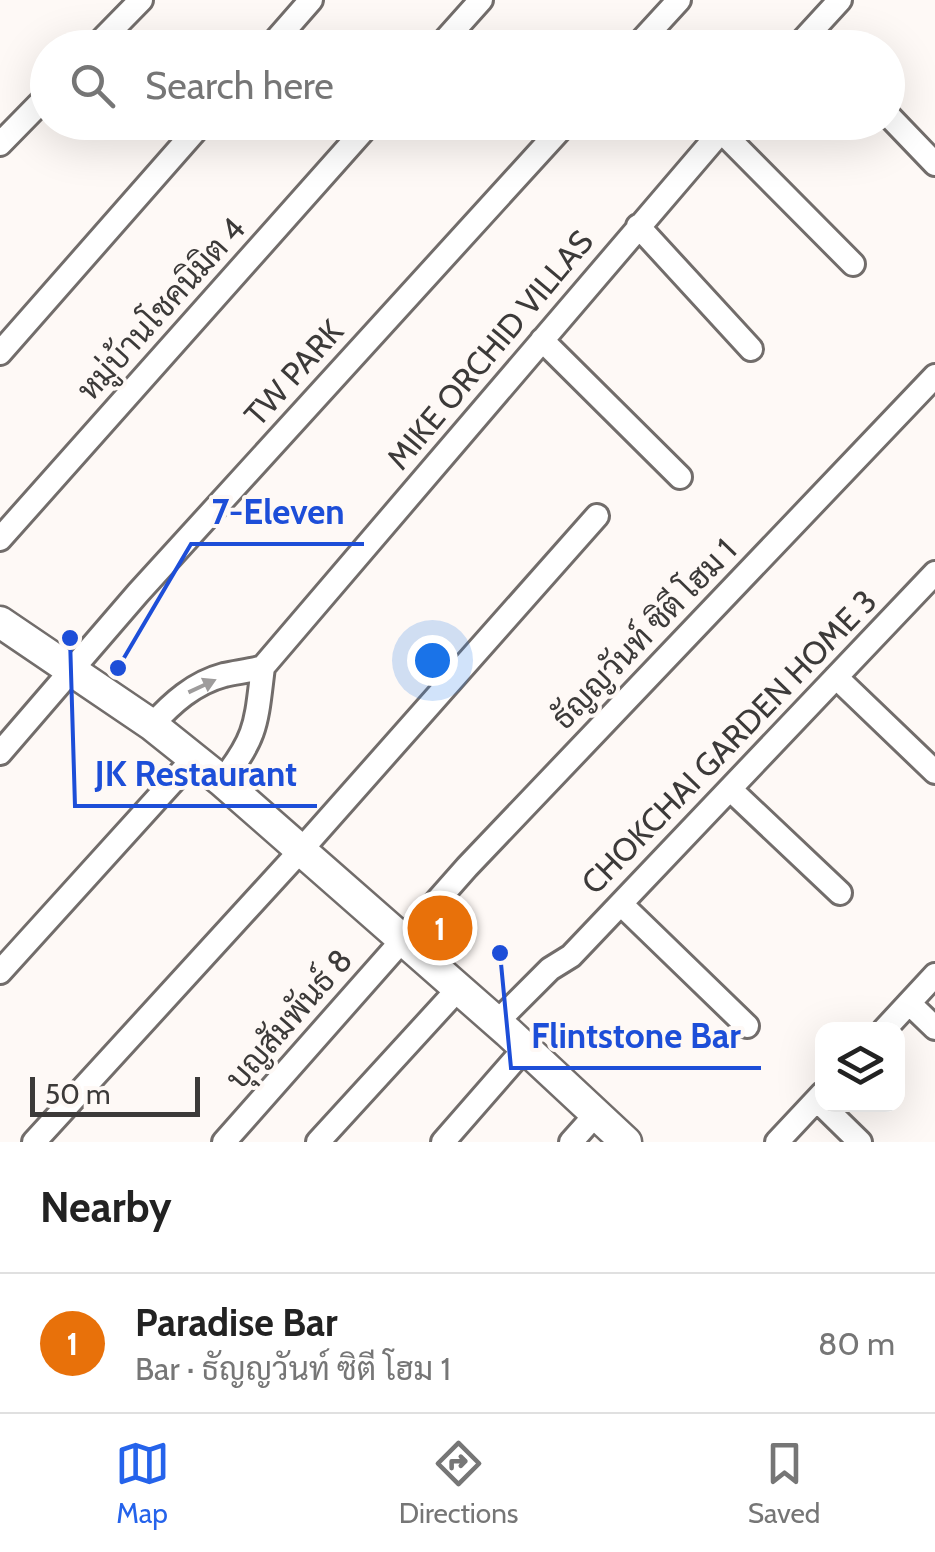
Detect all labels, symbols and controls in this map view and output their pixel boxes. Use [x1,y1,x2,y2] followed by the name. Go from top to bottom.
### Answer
[30,30,905,140] search box
[65,58,120,113] icon: search
[145,62,334,109] text: Search here
[68,209,255,410] street label: หมู่บ้านโชคนิมิต 4
[378,222,601,477] street label: MIKE ORCHID VILLAS
[236,312,351,434] street label: TW PARK
[191,479,364,544] callout: 7-Eleven
[211,490,345,533] text: 7-Eleven
[542,530,744,737] street label: ธัญญวันท์ ซิตี โฮม 1
[573,581,884,902] street label: CHOKCHAI GARDEN HOME 3
[407,635,458,686] your location
[188,677,217,694] one-way arrow
[75,741,317,806] callout: JK Restaurant
[94,752,297,795] text: JK Restaurant
[408,890,472,966] pin: 1
[216,940,362,1099] street label: บุญสัมพันธ์ 8
[511,1003,761,1068] callout: Flintstone Bar
[531,1014,741,1057] text: Flintstone Bar
[815,1022,905,1112] map controls
[815,1022,905,1112] button: layers
[30,1072,200,1116] scale bar
[45,1077,111,1111] text: 50 m
[40,1181,172,1233] text: Nearby
[135,1299,338,1346] text: Paradise Bar
[67,1324,78,1363] text: 1
[818,1324,895,1363] text: 80 m
[135,1349,451,1388] text: Bar · ธัญญวันท์ ซิตี โฮม 1
[115,1436,170,1530] tab: Map
[399,1436,518,1530] tab: Directions
[748,1436,820,1530] tab: Saved

